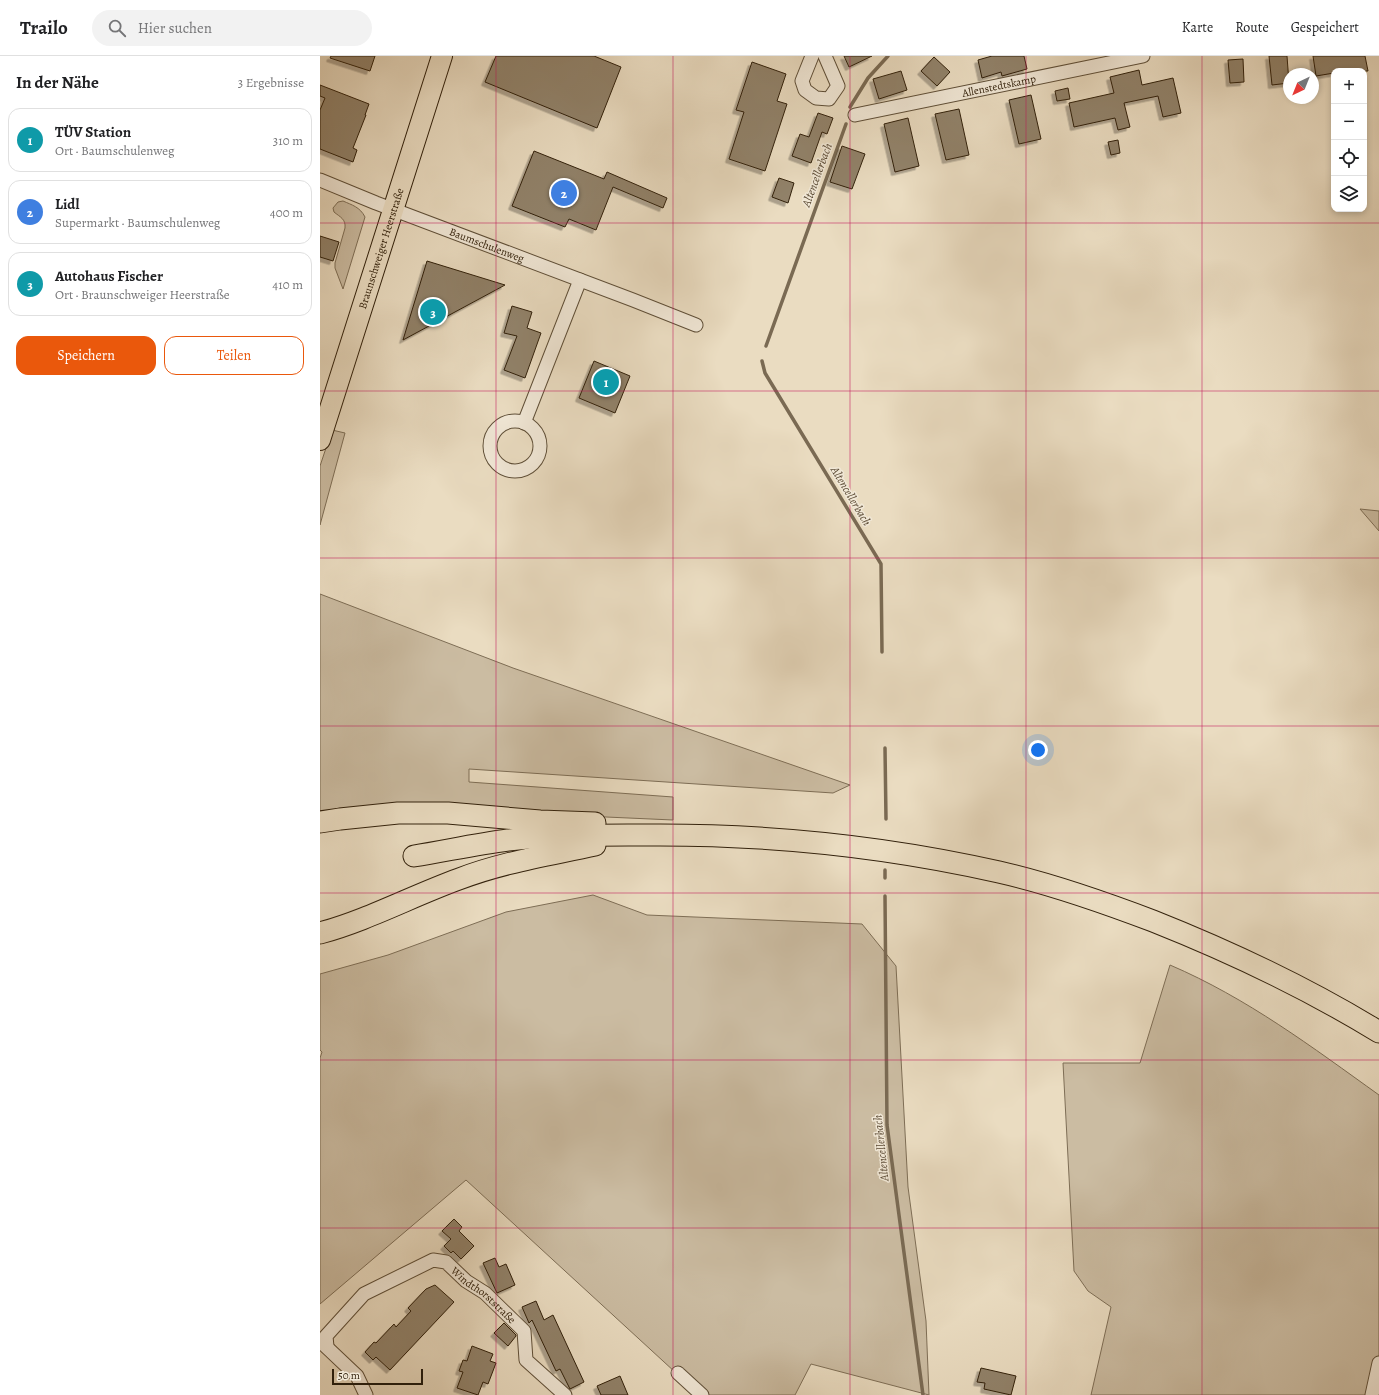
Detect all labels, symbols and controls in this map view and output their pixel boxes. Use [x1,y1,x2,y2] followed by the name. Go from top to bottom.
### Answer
[92,10,372,46] search box
[20,15,68,41] text: Trailo
[106,17,128,39] icon: search
[138,18,212,38] text: Hier suchen
[1182,18,1213,37] text: Karte
[1235,18,1269,37] text: Route
[1291,18,1359,37] text: Gespeichert
[1283,68,1319,104] north arrow
[1331,68,1367,212] map controls
[1331,68,1367,104] button: +
[16,71,99,94] text: In der Nähe
[960,71,1037,101] street label: Allenstedtskamp
[238,74,304,91] text: 3 Ergebnisse
[1331,104,1367,140] button: −
[55,122,131,142] text: TÜV Station
[28,132,32,149] text: 1
[273,132,303,149] text: 310 m
[1331,140,1367,176] button: locate
[798,141,836,210] water label: Altencellerbach
[55,142,174,159] text: Ort · Baumschulenweg
[1331,176,1367,212] button: layers
[551,178,577,208] pin: 2
[355,186,407,311] street label: Braunschweiger Heerstraße
[55,194,79,214] text: Lidl
[27,204,33,221] text: 2
[270,204,303,221] text: 400 m
[55,214,220,231] text: Supermarkt · Baumschulenweg
[447,224,527,266] street label: Baumschulenweg
[55,266,163,286] text: Autohaus Fischer
[27,276,33,293] text: 3
[272,276,303,293] text: 410 m
[55,286,230,303] text: Ort · Braunschweiger Heerstraße
[420,297,446,327] pin: 3
[16,336,156,375] button: Speichern
[164,336,304,375] button: Teilen
[593,367,619,397] pin: 1
[826,462,875,529] water label: Altencellerbach
[1028,740,1048,760] your location
[870,1114,893,1183] water label: Altencellerbach
[447,1263,519,1327] street label: Windthorststraße
[332,1367,423,1386] scale bar
[338,1368,360,1383] text: 50 m

